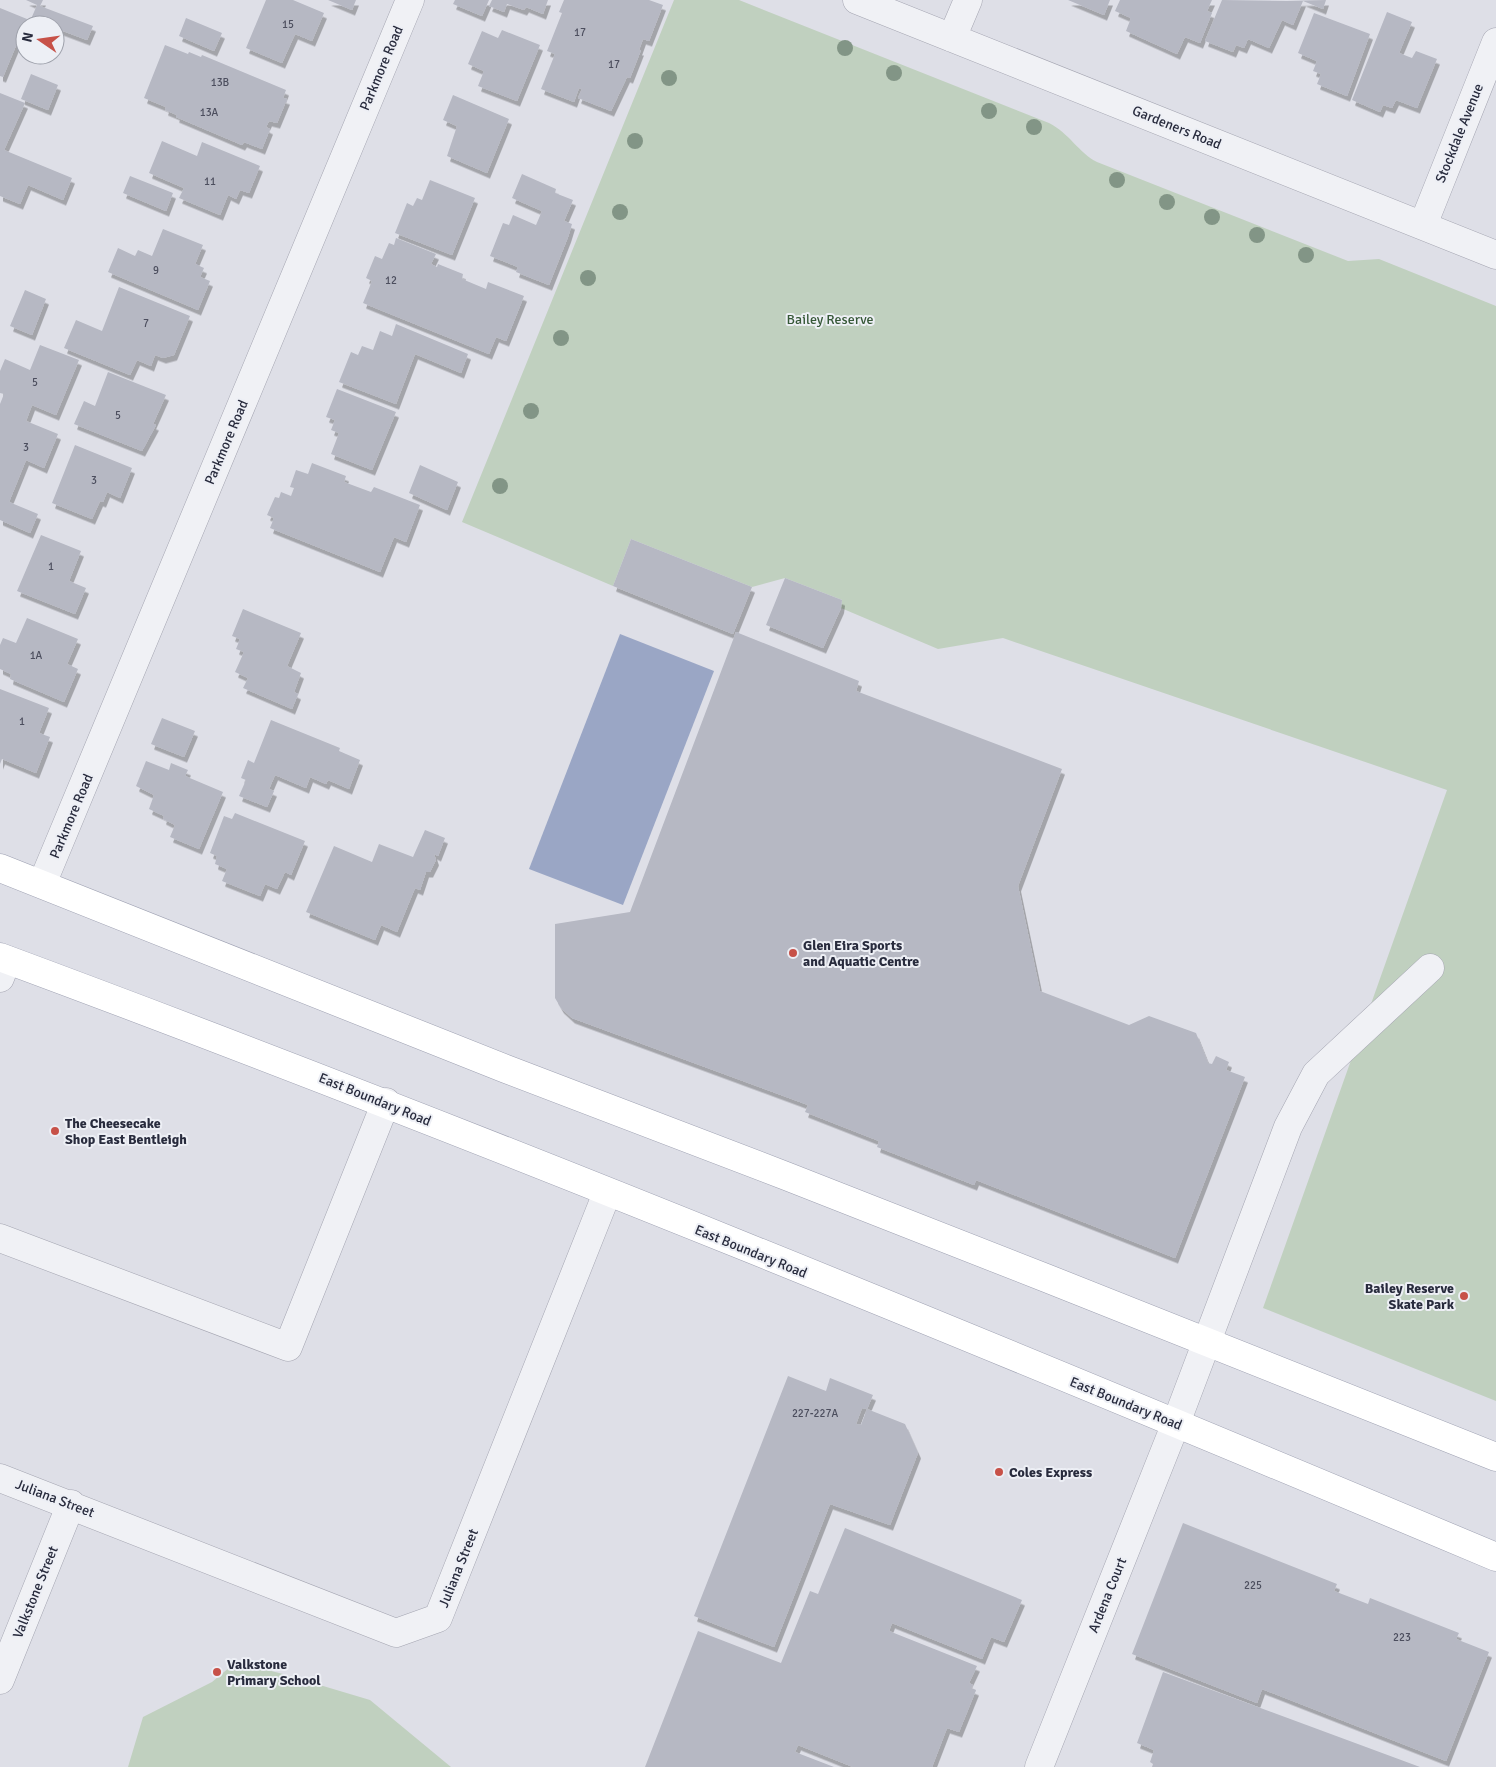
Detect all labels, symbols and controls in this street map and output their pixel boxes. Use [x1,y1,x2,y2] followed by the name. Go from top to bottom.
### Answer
[15,15,65,65] north arrow
[282,18,294,31] house number: 15
[356,23,407,113] street label: Parkmore Road
[574,26,586,39] house number: 17
[18,31,37,44] text: N
[608,58,620,71] house number: 17
[211,76,230,89] house number: 13B
[1432,81,1487,185] street label: Stockdale Avenue
[1130,102,1224,153] street label: Gardeners Road
[200,106,219,119] house number: 13A
[204,175,216,188] house number: 11
[153,264,159,277] house number: 9
[385,274,397,287] house number: 12
[787,311,873,328] park label: Bailey Reserve
[143,317,149,330] house number: 7
[32,376,38,389] house number: 5
[201,397,252,487] street label: Parkmore Road
[115,409,121,422] house number: 5
[23,441,29,454] house number: 3
[91,474,97,487] house number: 3
[48,560,54,573] house number: 1
[30,649,43,662] house number: 1A
[19,715,25,728] house number: 1
[46,771,97,861] street label: Parkmore Road
[803,937,919,970] place label: Glen Eira Sports and Aquatic Centre
[787,947,799,959] marker: Glen Eira Sports and Aquatic Centre
[316,1069,433,1130] street label: East Boundary Road
[65,1115,187,1148] place label: The Cheesecake Shop East Bentleigh
[49,1125,61,1137] marker: The Cheesecake Shop East Bentleigh
[692,1221,809,1282] street label: East Boundary Road
[1365,1280,1455,1313] place label: Bailey Reserve Skate Park
[1458,1290,1470,1302] marker: Bailey Reserve Skate Park
[1067,1373,1184,1434] street label: East Boundary Road
[792,1407,838,1420] house number: 227-227A
[1009,1464,1092,1481] place label: Coles Express
[993,1466,1005,1478] marker: Coles Express
[13,1476,97,1521] street label: Juliana Street
[435,1526,482,1610] street label: Juliana Street
[9,1543,62,1641] street label: Valkstone Street
[1085,1555,1130,1635] street label: Ardena Court
[1244,1579,1262,1592] house number: 225
[1393,1631,1411,1644] house number: 223
[227,1656,321,1689] place label: Valkstone Primary School
[211,1666,223,1678] marker: Valkstone Primary School

